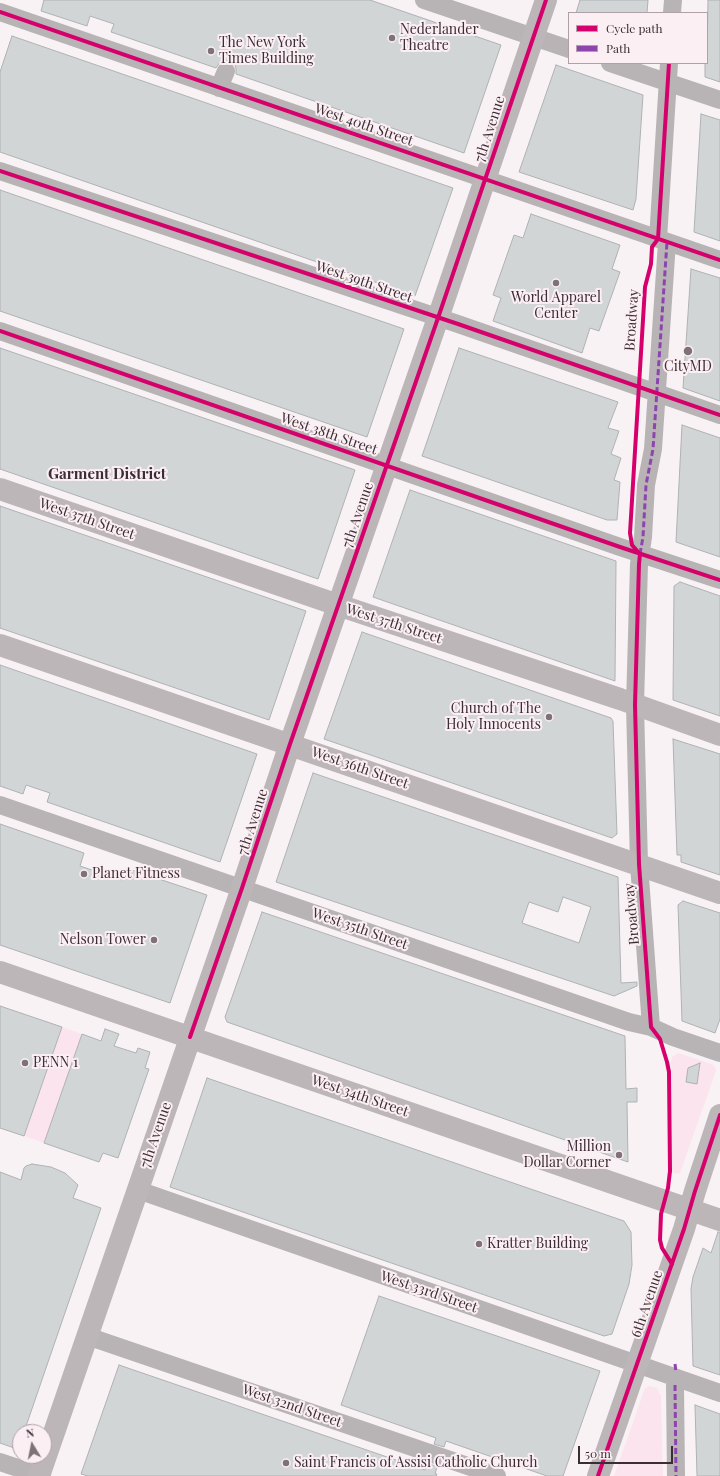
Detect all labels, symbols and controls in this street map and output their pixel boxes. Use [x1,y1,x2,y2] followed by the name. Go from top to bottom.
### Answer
[568,12,708,64] legend
[606,20,663,36] text: Cycle path
[400,22,479,54] place label: Nederlander Theatre
[387,33,397,43] marker: Nederlander Theatre
[219,35,314,68] place label: The New York Times Building
[606,40,630,56] text: Path
[206,46,216,56] marker: The New York Times Building
[471,94,509,164] street label: 7th Avenue
[313,100,415,150] street label: West 40th Street
[313,258,415,306] street label: West 39th Street
[551,278,561,288] marker: World Apparel Center
[621,288,643,352] street label: Broadway
[511,290,601,322] place label: World Apparel Center
[682,345,694,357] marker: CityMD
[664,359,712,375] place label: CityMD
[278,410,380,458] street label: West 38th Street
[48,465,166,483] district label: Garment District
[339,480,377,550] street label: 7th Avenue
[37,495,137,543] street label: West 37th Street
[344,601,444,647] street label: West 37th Street
[446,701,541,734] place label: Church of The Holy Innocents
[544,712,554,722] marker: Church of The Holy Innocents
[309,744,411,792] street label: West 36th Street
[234,787,272,857] street label: 7th Avenue
[92,866,180,882] place label: Planet Fitness
[79,869,89,879] marker: Planet Fitness
[621,882,643,946] street label: Broadway
[310,905,410,953] street label: West 35th Street
[60,932,146,948] place label: Nelson Tower
[149,935,159,945] marker: Nelson Tower
[33,1055,78,1071] place label: PENN 1
[20,1058,30,1068] marker: PENN 1
[310,1072,410,1120] street label: West 34th Street
[137,1100,175,1170] street label: 7th Avenue
[523,1139,611,1172] place label: Million Dollar Corner
[614,1150,624,1160] marker: Million Dollar Corner
[487,1236,588,1252] place label: Kratter Building
[474,1239,484,1249] marker: Kratter Building
[378,1268,480,1316] street label: West 33rd Street
[628,1268,666,1340] street label: 6th Avenue
[240,1381,344,1431] street label: West 32nd Street
[12,1424,52,1464] north arrow
[25,1425,35,1441] text: N
[580,1438,675,1464] scale bar
[585,1445,611,1461] text: 50 m
[294,1455,537,1471] place label: Saint Francis of Assisi Catholic Church
[281,1458,291,1468] marker: Saint Francis of Assisi Catholic Church

